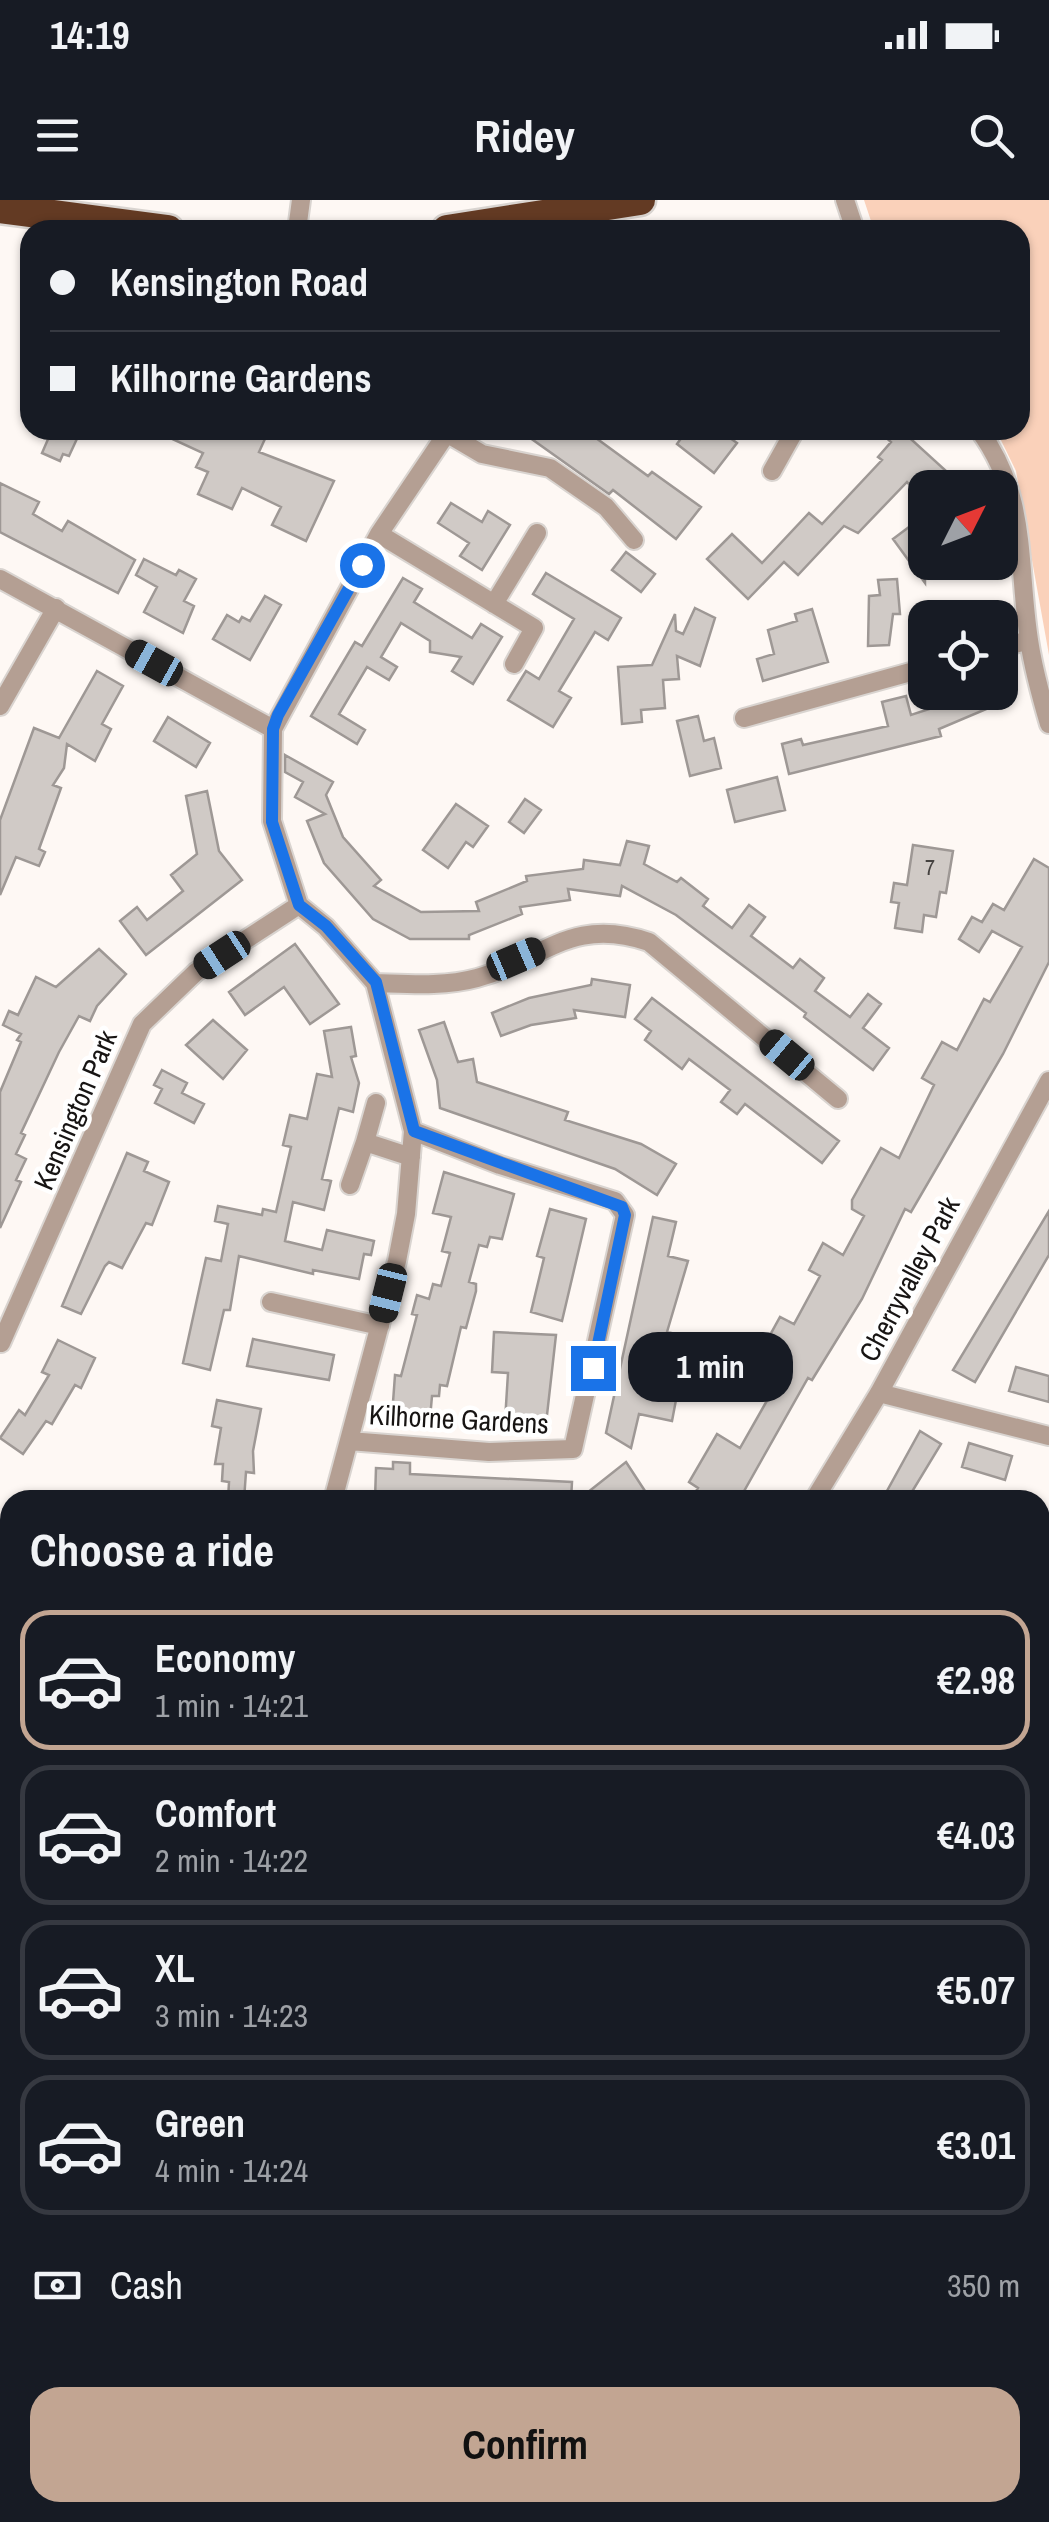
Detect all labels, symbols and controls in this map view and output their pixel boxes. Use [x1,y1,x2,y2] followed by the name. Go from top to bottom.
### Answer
[50,10,130,61] text: 14:19
[474,105,575,166] text: Ridey
[30,108,85,163] icon: menu
[964,108,1019,163] icon: search
[110,257,368,308] text: Kensington Road
[110,353,371,404] text: Kilhorne Gardens
[908,470,1018,580] north arrow
[908,470,1018,710] map controls
[340,543,385,588] route start
[908,600,1018,710] button: locate
[120,635,188,691] car
[925,852,935,882] house number: 7
[189,926,255,984] car
[483,933,549,985] car
[24,1024,126,1196] street label: Kensington Park
[754,1024,820,1086] car
[850,1190,969,1368] street label: Cherryvalley Park
[366,1260,410,1326] car
[628,1333,793,1403] callout: 1 min
[676,1345,745,1388] text: 1 min
[571,1346,616,1391] route end
[368,1395,550,1443] street label: Kilhorne Gardens
[30,1519,274,1580] text: Choose a ride
[155,1633,295,1684] text: Economy
[35,1635,125,1725] icon: car
[937,1655,1015,1706] text: €2.98
[155,1684,308,1727] text: 1 min · 14:21
[155,1788,276,1839] text: Comfort
[35,1790,125,1880] icon: car
[937,1810,1015,1861] text: €4.03
[155,1839,308,1882] text: 2 min · 14:22
[155,1943,195,1994] text: XL
[35,1945,125,2035] icon: car
[937,1965,1015,2016] text: €5.07
[155,1994,308,2037] text: 3 min · 14:23
[155,2098,245,2149] text: Green
[35,2100,125,2190] icon: car
[937,2120,1015,2171] text: €3.01
[155,2149,308,2192] text: 4 min · 14:24
[30,2258,85,2313] icon: cash
[110,2260,183,2311] text: Cash
[947,2264,1020,2307] text: 350 m
[30,2387,1020,2502] button: Confirm

